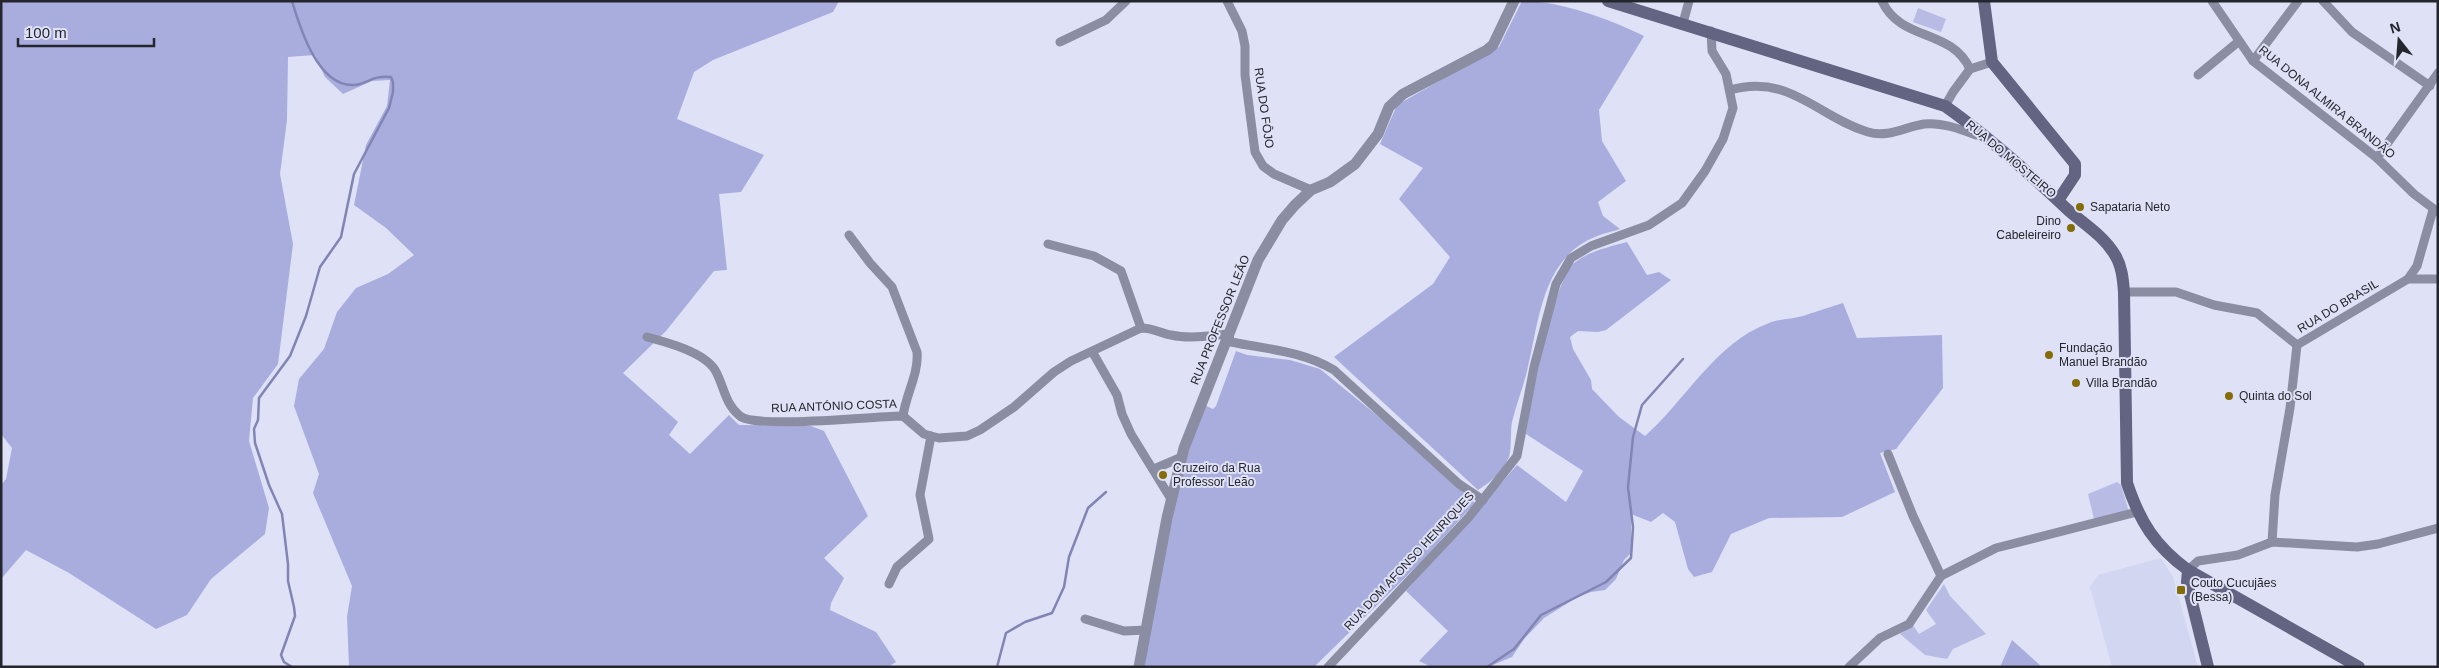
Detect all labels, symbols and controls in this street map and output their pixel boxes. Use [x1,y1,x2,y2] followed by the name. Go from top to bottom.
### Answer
[18,15,154,47] scale bar
[2374,15,2424,65] north arrow
[2388,18,2402,37] text: N
[25,24,67,41] text: 100 m
[2256,43,2398,161] street label: RUA DONA ALMIRA BRANDÃO
[1251,67,1278,149] street label: RUA DO FÔJO
[1963,117,2059,201] street label: RUA DO MOSTEIRO
[2090,200,2170,214] place label: Sapataria Neto
[2074,201,2086,213] marker: Sapataria Neto
[1996,214,2061,242] place label: Dino Cabeleireiro
[2065,222,2077,234] marker: Dino Cabeleireiro
[1188,253,1252,387] street label: RUA PROFESSOR LEÃO
[2295,276,2381,336] street label: RUA DO BRASIL
[2059,341,2147,369] place label: Fundação Manuel Brandão
[2043,349,2055,361] marker: Fundação Manuel Brandão
[2086,376,2157,390] place label: Villa Brandão
[2070,377,2082,389] marker: Villa Brandão
[2239,389,2312,403] place label: Quinta do Sol
[2223,390,2235,402] marker: Quinta do Sol
[771,396,897,415] street label: RUA ANTÓNIO COSTA
[1173,461,1261,489] place label: Cruzeiro da Rua Professor Leão
[1157,469,1169,481] marker: Cruzeiro da Rua Professor Leão
[1341,489,1477,633] street label: RUA DOM AFONSO HENRIQUES
[2191,576,2276,604] place label: Couto Cucujães (Bessa)
[2175,584,2187,596] marker: Couto Cucujães (Bessa)

